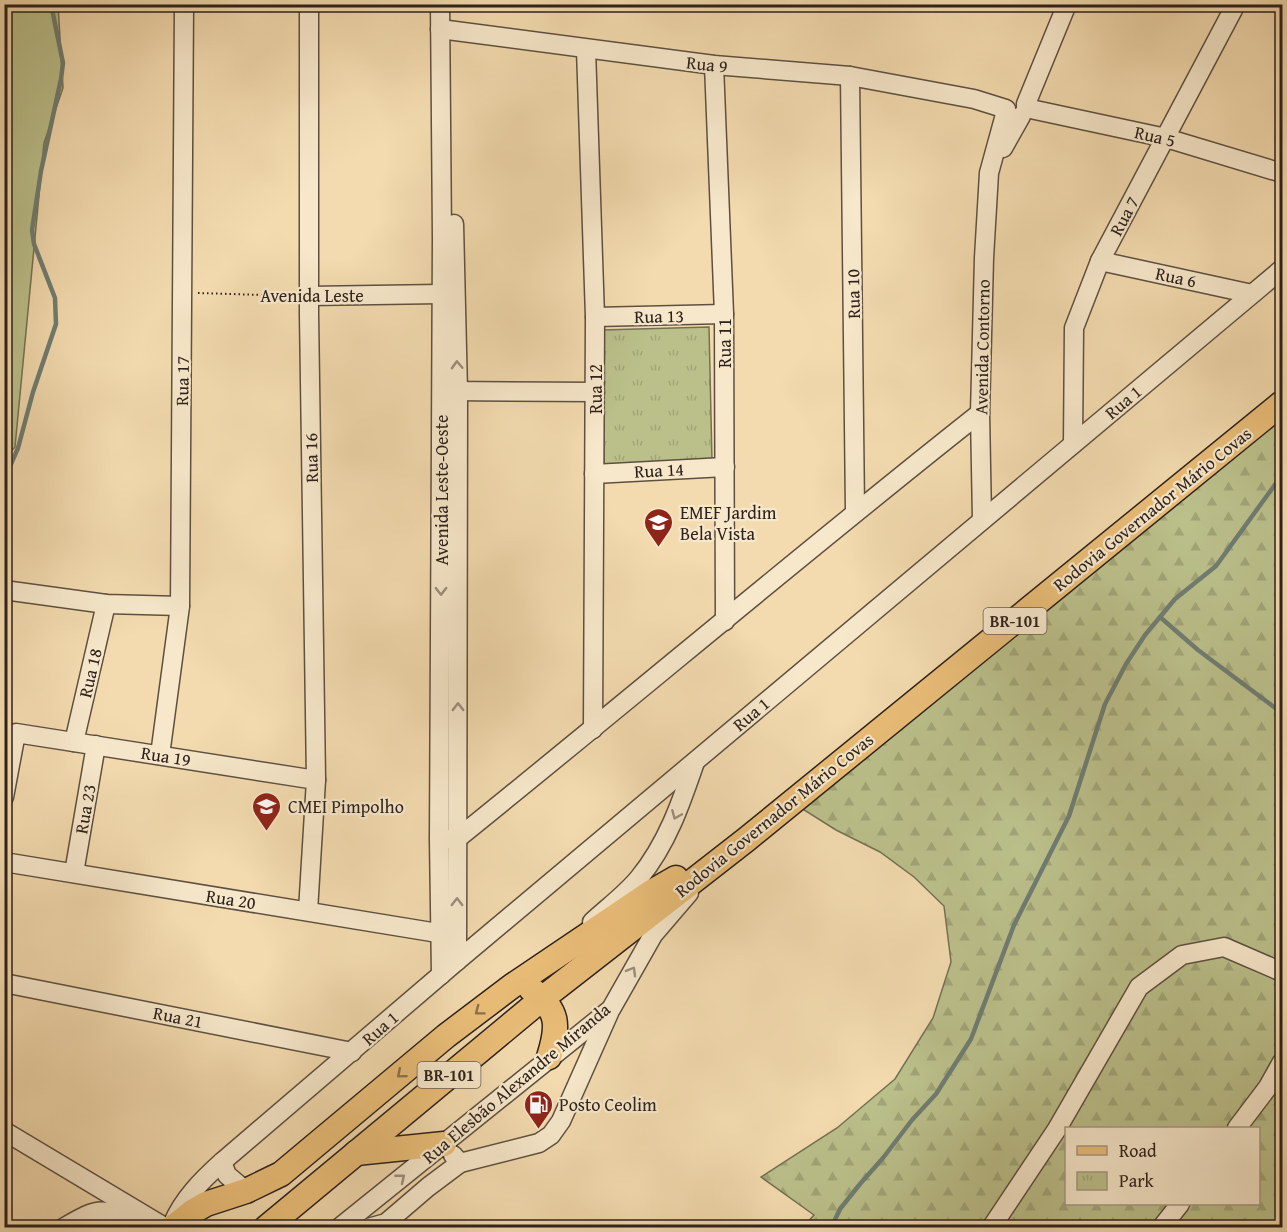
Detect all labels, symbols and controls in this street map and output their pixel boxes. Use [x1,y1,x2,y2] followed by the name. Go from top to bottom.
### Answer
[685,48,729,80] street label: Rua 9
[1132,118,1178,154] street label: Rua 5
[1102,191,1146,241] street label: Rua 7
[1153,260,1199,294] street label: Rua 6
[839,268,867,319] street label: Rua 10
[967,279,997,415] street label: Avenida Contorno
[260,282,364,309] street label: Avenida Leste
[634,302,684,330] street label: Rua 13
[711,318,738,368] street label: Rua 11
[168,356,196,406] street label: Rua 17
[451,361,464,370] one-way arrow
[582,364,609,414] street label: Rua 12
[1099,378,1147,426] street label: Rua 1
[428,415,455,565] street label: Avenida Leste-Oeste
[1047,420,1257,598] street label: Rodovia Governador Mário Covas
[297,433,325,483] street label: Rua 16
[633,455,685,485] street label: Rua 14
[680,499,777,547] place label: EMEF Jardim Bela Vista
[643,506,675,548] school or university icon: EMEF Jardim Bela Vista
[435,586,447,595] one-way arrow
[984,608,1046,634] road number: BR-101
[71,646,109,700] street label: Rua 18
[727,690,775,738] street label: Rua 1
[452,703,464,712] one-way arrow
[669,726,879,904] street label: Rodovia Governador Mário Covas
[139,739,193,773] street label: Rua 19
[67,782,103,836] street label: Rua 23
[251,790,283,832] school or university icon: CMEI Pimpolho
[288,793,404,820] place label: CMEI Pimpolho
[671,809,683,820] one-way arrow
[204,882,258,916] street label: Rua 20
[451,898,463,907] one-way arrow
[625,967,637,978] one-way arrow
[416,996,616,1170] street label: Rua Elesbão Alexandre Miranda
[151,999,205,1035] street label: Rua 21
[356,1004,404,1052] street label: Rua 1
[475,1004,486,1015] one-way arrow
[418,1062,480,1088] road number: BR-101
[397,1067,408,1078] one-way arrow
[522,1088,554,1130] fuel station icon: Posto Ceolim
[559,1091,657,1118] place label: Posto Ceolim
[1065,1127,1260,1205] legend
[1119,1137,1157,1164] text: Road
[1119,1167,1155,1194] text: Park
[395,1174,406,1185] one-way arrow

